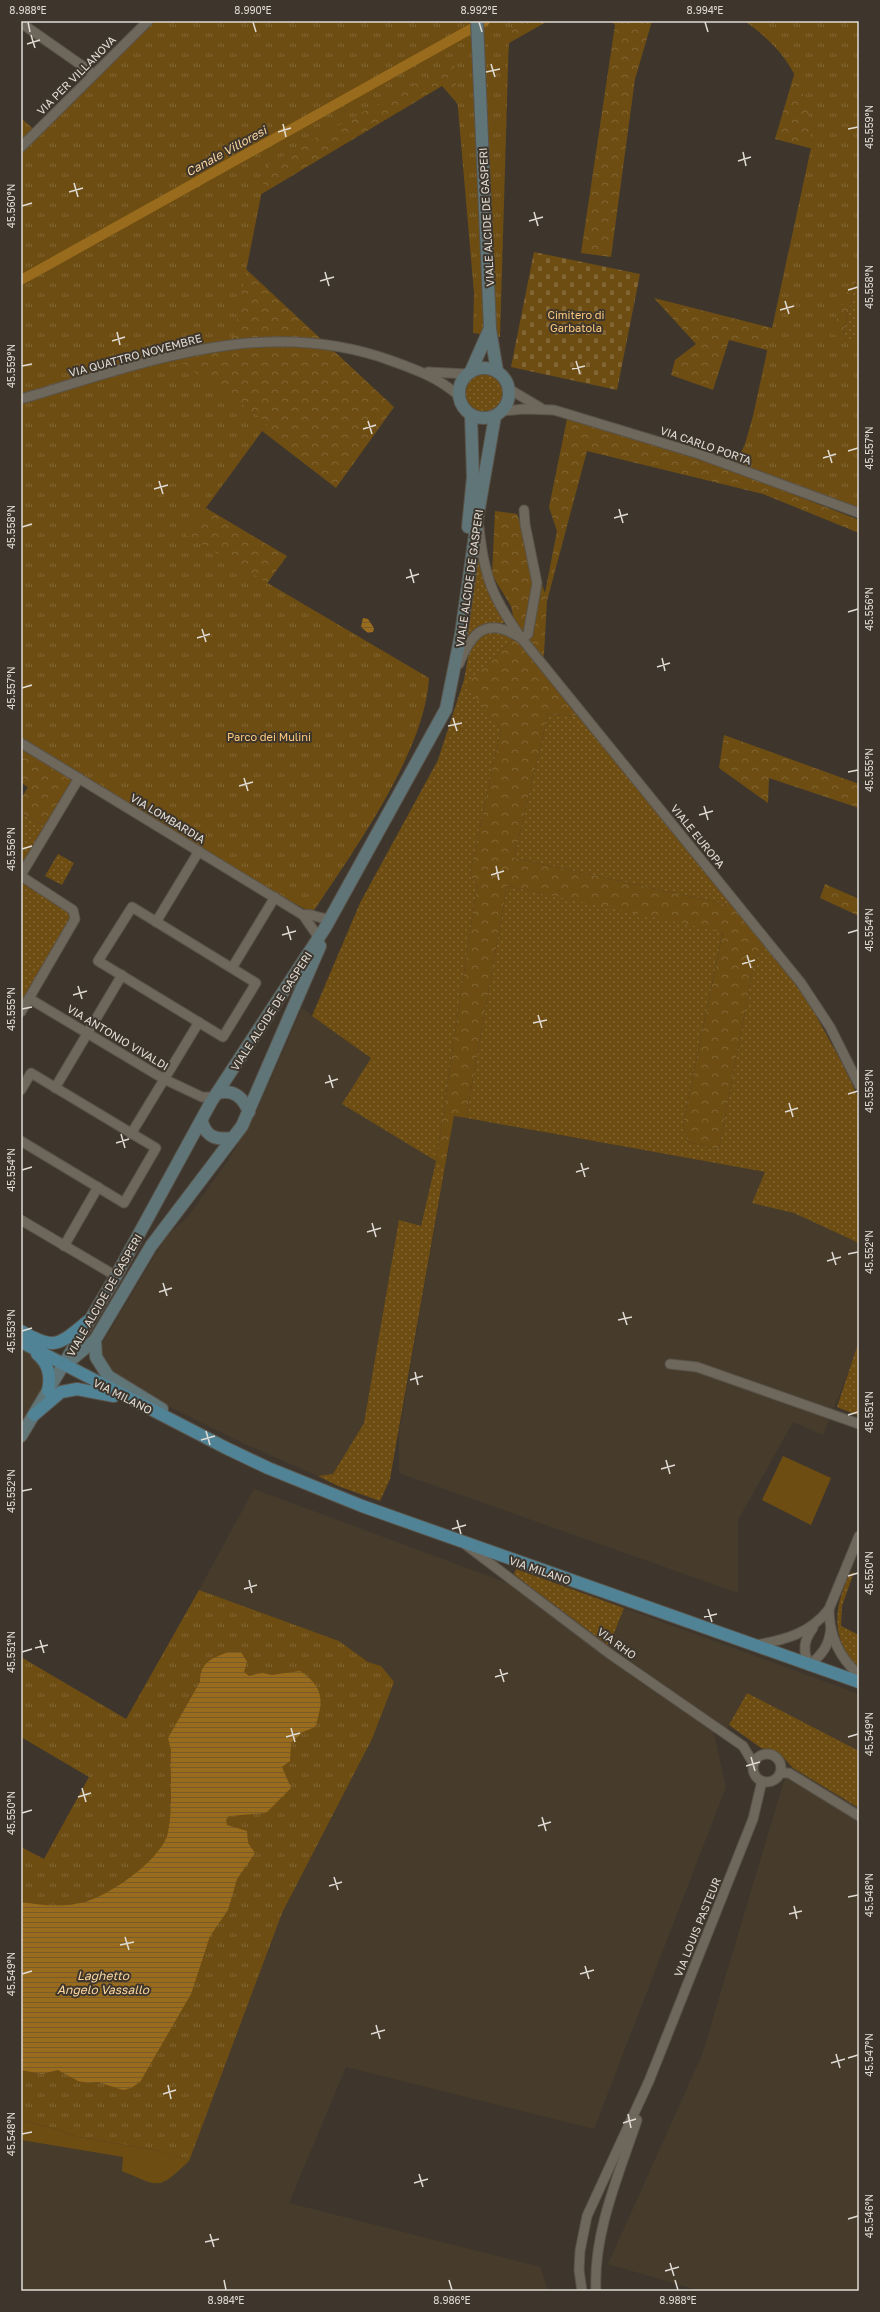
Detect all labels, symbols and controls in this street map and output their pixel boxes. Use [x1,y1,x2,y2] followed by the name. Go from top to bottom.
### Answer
[9,4,47,16] text: 8.988°E
[234,4,272,16] text: 8.990°E
[461,4,498,16] text: 8.992°E
[687,4,723,16] text: 8.994°E
[34,32,119,117] street label: VIA PER VILLANOVA
[863,105,875,149] text: 45.559°N
[183,122,271,179] water label: Canale Villoresi
[476,147,496,287] street label: VIALE ALCIDE DE GASPERI
[5,184,17,228] text: 45.560°N
[863,265,875,309] text: 45.558°N
[547,308,605,334] park label: Cimitero di Garbatola
[67,331,203,379] street label: VIA QUATTRO NOVEMBRE
[5,344,17,388] text: 45.559°N
[659,423,754,467] street label: VIA CARLO PORTA
[863,426,875,470] text: 45.557°N
[5,505,17,549] text: 45.558°N
[453,508,485,648] street label: VIALE ALCIDE DE GASPERI
[863,587,875,631] text: 45.556°N
[5,666,17,710] text: 45.557°N
[227,730,311,743] park label: Parco dei Mulini
[863,748,875,792] text: 45.555°N
[128,791,208,846] street label: VIA LOMBARDIA
[668,802,728,871] street label: VIALE EUROPA
[5,827,17,871] text: 45.556°N
[863,908,875,952] text: 45.554°N
[228,949,314,1073] street label: VIALE ALCIDE DE GASPERI
[5,987,17,1031] text: 45.555°N
[65,1002,171,1072] street label: VIA ANTONIO VIVALDI
[863,1069,875,1113] text: 45.553°N
[5,1148,17,1192] text: 45.554°N
[863,1230,875,1274] text: 45.552°N
[64,1232,144,1358] street label: VIALE ALCIDE DE GASPERI
[5,1309,17,1353] text: 45.553°N
[91,1376,155,1416] street label: VIA MILANO
[863,1391,875,1433] text: 45.551°N
[5,1469,17,1513] text: 45.552°N
[863,1551,875,1595] text: 45.550°N
[507,1553,573,1587] street label: VIA MILANO
[595,1625,639,1661] street label: VIA RHO
[5,1631,17,1673] text: 45.551°N
[863,1712,875,1756] text: 45.549°N
[5,1791,17,1835] text: 45.550°N
[863,1873,875,1917] text: 45.548°N
[671,1876,723,1978] street label: VIA LOUIS PASTEUR
[5,1952,17,1996] text: 45.549°N
[57,1968,150,1997] water label: Laghetto Angelo Vassallo
[863,2033,875,2077] text: 45.547°N
[5,2112,17,2156] text: 45.548°N
[863,2194,875,2238] text: 45.546°N
[208,2294,244,2306] text: 8.984°E
[433,2294,471,2306] text: 8.986°E
[659,2294,697,2306] text: 8.988°E

